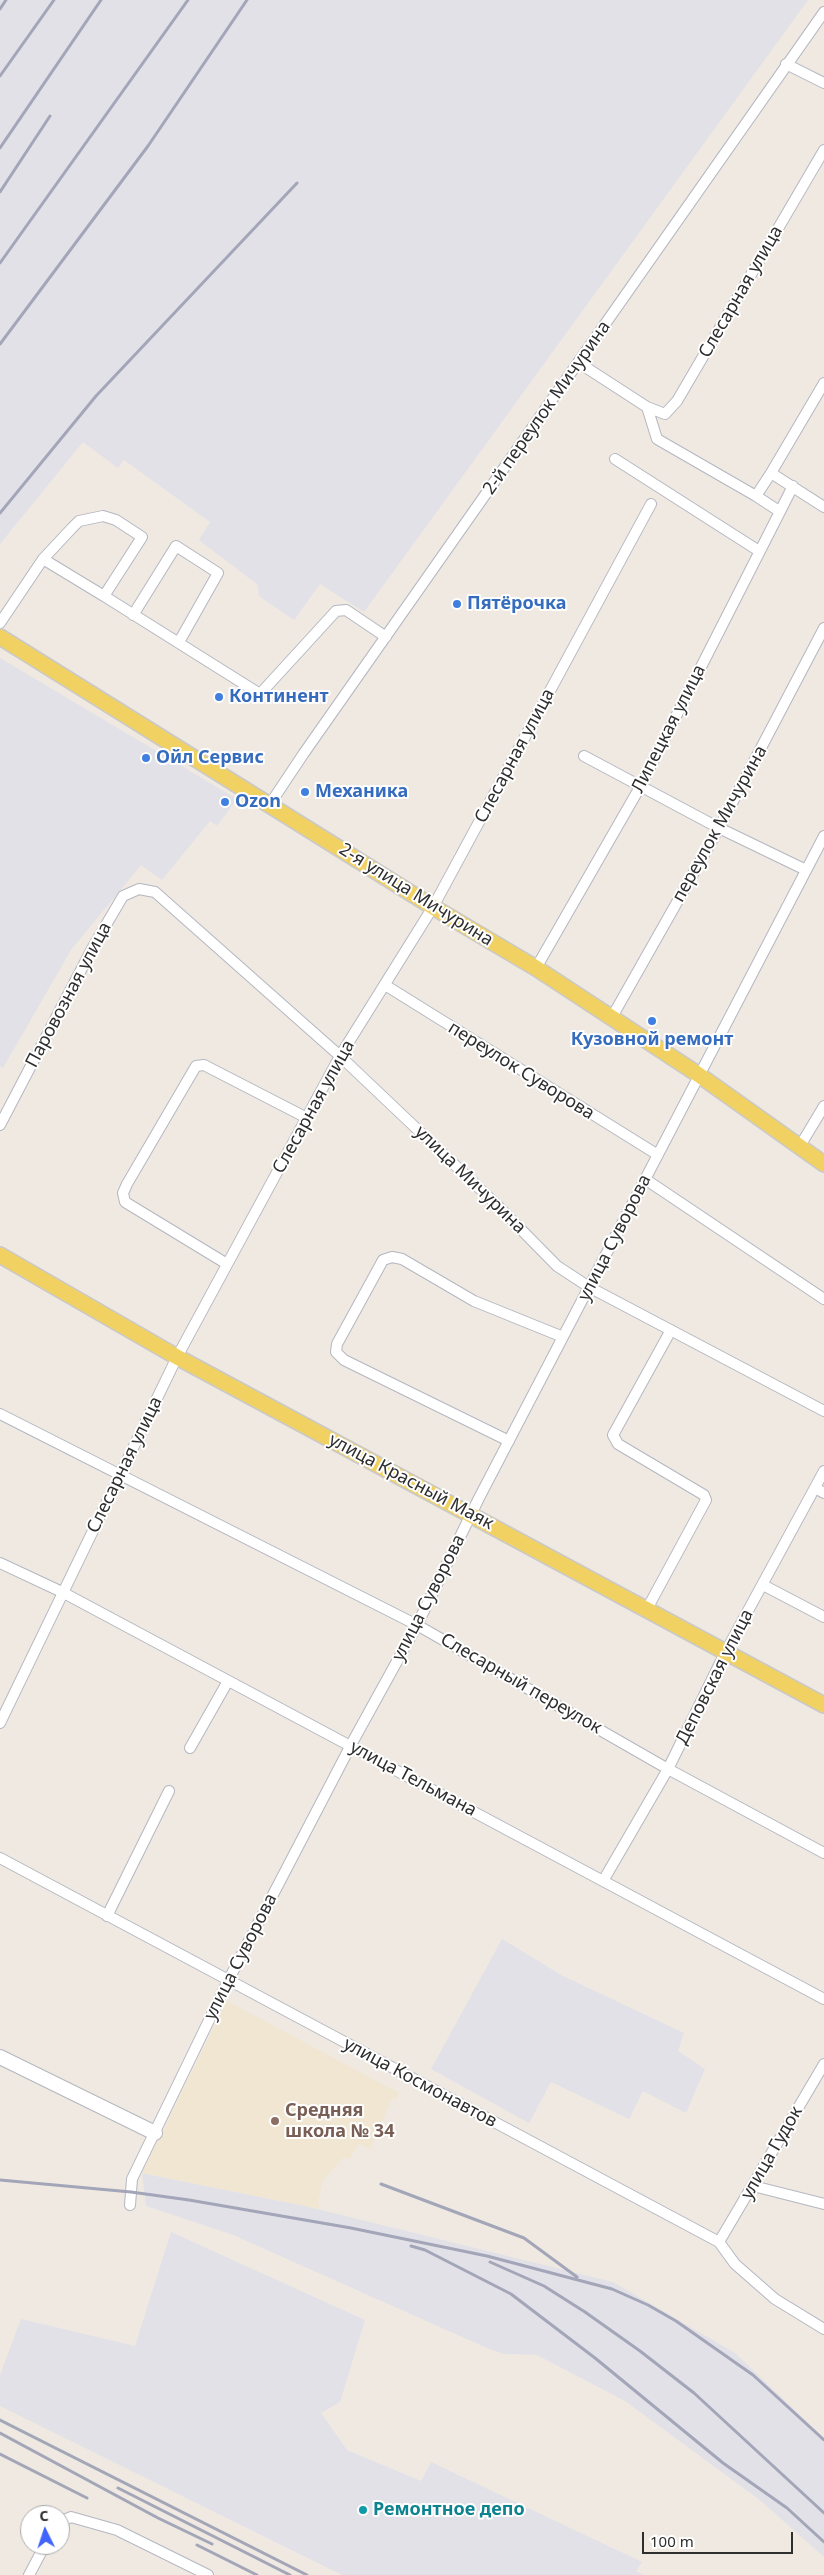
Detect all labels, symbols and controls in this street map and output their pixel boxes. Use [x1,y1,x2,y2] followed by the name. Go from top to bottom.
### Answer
[694,222,788,362] street label: Слесарная улица
[479,317,615,499] street label: 2-й переулок Мичурина
[467,593,566,615] place label: Пятёрочка
[451,598,463,610] marker: Пятёрочка
[627,661,711,797] street label: Липецкая улица
[470,685,560,827] street label: Слесарная улица
[229,686,329,708] place label: Континент
[213,691,225,703] marker: Континент
[668,742,772,906] street label: переулок Мичурина
[156,747,264,769] place label: Ойл Сервис
[140,752,152,764] marker: Ойл Сервис
[315,781,408,803] place label: Механика
[299,786,311,798] marker: Механика
[235,791,281,813] place label: Ozon
[219,796,231,808] marker: Ozon
[335,839,497,951] street label: 2-я улица Мичурина
[22,919,116,1071] street label: Паровозная улица
[646,1015,658,1027] marker: Кузовной ремонт
[444,1017,598,1125] street label: переулок Суворова
[571,1029,733,1051] place label: Кузовной ремонт
[268,1037,360,1177] street label: Слесарная улица
[410,1121,530,1239] street label: улица Мичурина
[574,1171,656,1305] street label: улица Суворова
[83,1393,167,1537] street label: Слесарная улица
[325,1429,497,1535] street label: улица Красный Маяк
[388,1531,470,1665] street label: улица Суворова
[672,1606,758,1748] street label: Деповская улица
[437,1629,605,1739] street label: Слесарный переулок
[346,1737,480,1821] street label: улица Тельмана
[200,1890,282,2024] street label: улица Суворова
[340,2033,500,2133] street label: улица Космонавтов
[285,2100,394,2142] place label: Средняя школа № 34
[737,2103,807,2203] street label: улица Гудок
[269,2115,281,2127] marker: Средняя школа № 34
[373,2499,525,2521] place label: Ремонтное депо
[357,2504,369,2516] marker: Ремонтное депо
[20,2505,70,2555] north arrow
[39,2506,49,2525] text: С
[644,2522,795,2554] scale bar
[650,2531,694,2551] text: 100 m

